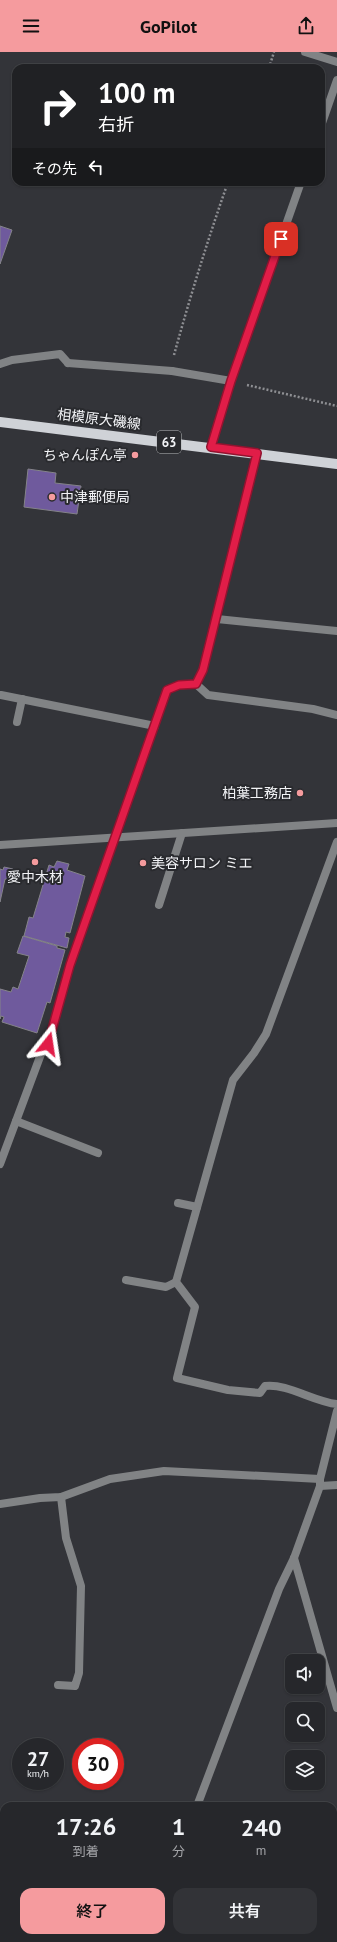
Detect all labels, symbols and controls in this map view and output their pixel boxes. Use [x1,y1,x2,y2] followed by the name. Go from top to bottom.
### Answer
[20,15,42,37] icon: menu
[140,15,197,38] text: GoPilot
[295,15,317,37] icon: share
[98,74,175,111] text: 100 m
[32,80,84,132] icon: right
[98,113,134,136] text: 右折
[85,156,107,178] icon: left
[32,159,77,178] text: その先
[264,222,298,256] pin
[270,228,292,250] icon: arrive
[56,405,142,433] street label: 相模原大磯線
[157,431,181,453] road number: 63
[43,446,127,464] place label: ちゃんぽん亭
[130,450,140,460] marker: ちゃんぽん亭
[60,488,130,506] place label: 中津郵便局
[47,492,57,502] marker: 中津郵便局
[222,784,292,802] place label: 柏葉工務店
[295,788,305,798] marker: 柏葉工務店
[151,854,253,872] place label: 美容サロン ミエ
[30,857,40,867] marker: 愛中木材
[138,858,148,868] marker: 美容サロン ミエ
[7,868,63,886] place label: 愛中木材
[27,1023,69,1065] position arrow
[285,1654,325,1790] map controls
[285,1654,325,1694] button: sound
[285,1702,325,1742] button: search
[72,1738,124,1790] speed limit sign: 30
[27,1746,49,1772] text: 27
[285,1750,325,1790] button: layers
[27,1767,49,1780] text: km/h
[55,1811,116,1842] text: 17:26
[172,1811,185,1842] text: 1
[241,1812,282,1843] text: 240
[256,1842,266,1859] text: m
[73,1843,99,1860] text: 到着
[172,1843,185,1860] text: 分
[20,1888,165,1934] button: 終了
[173,1888,317,1934] button: 共有

